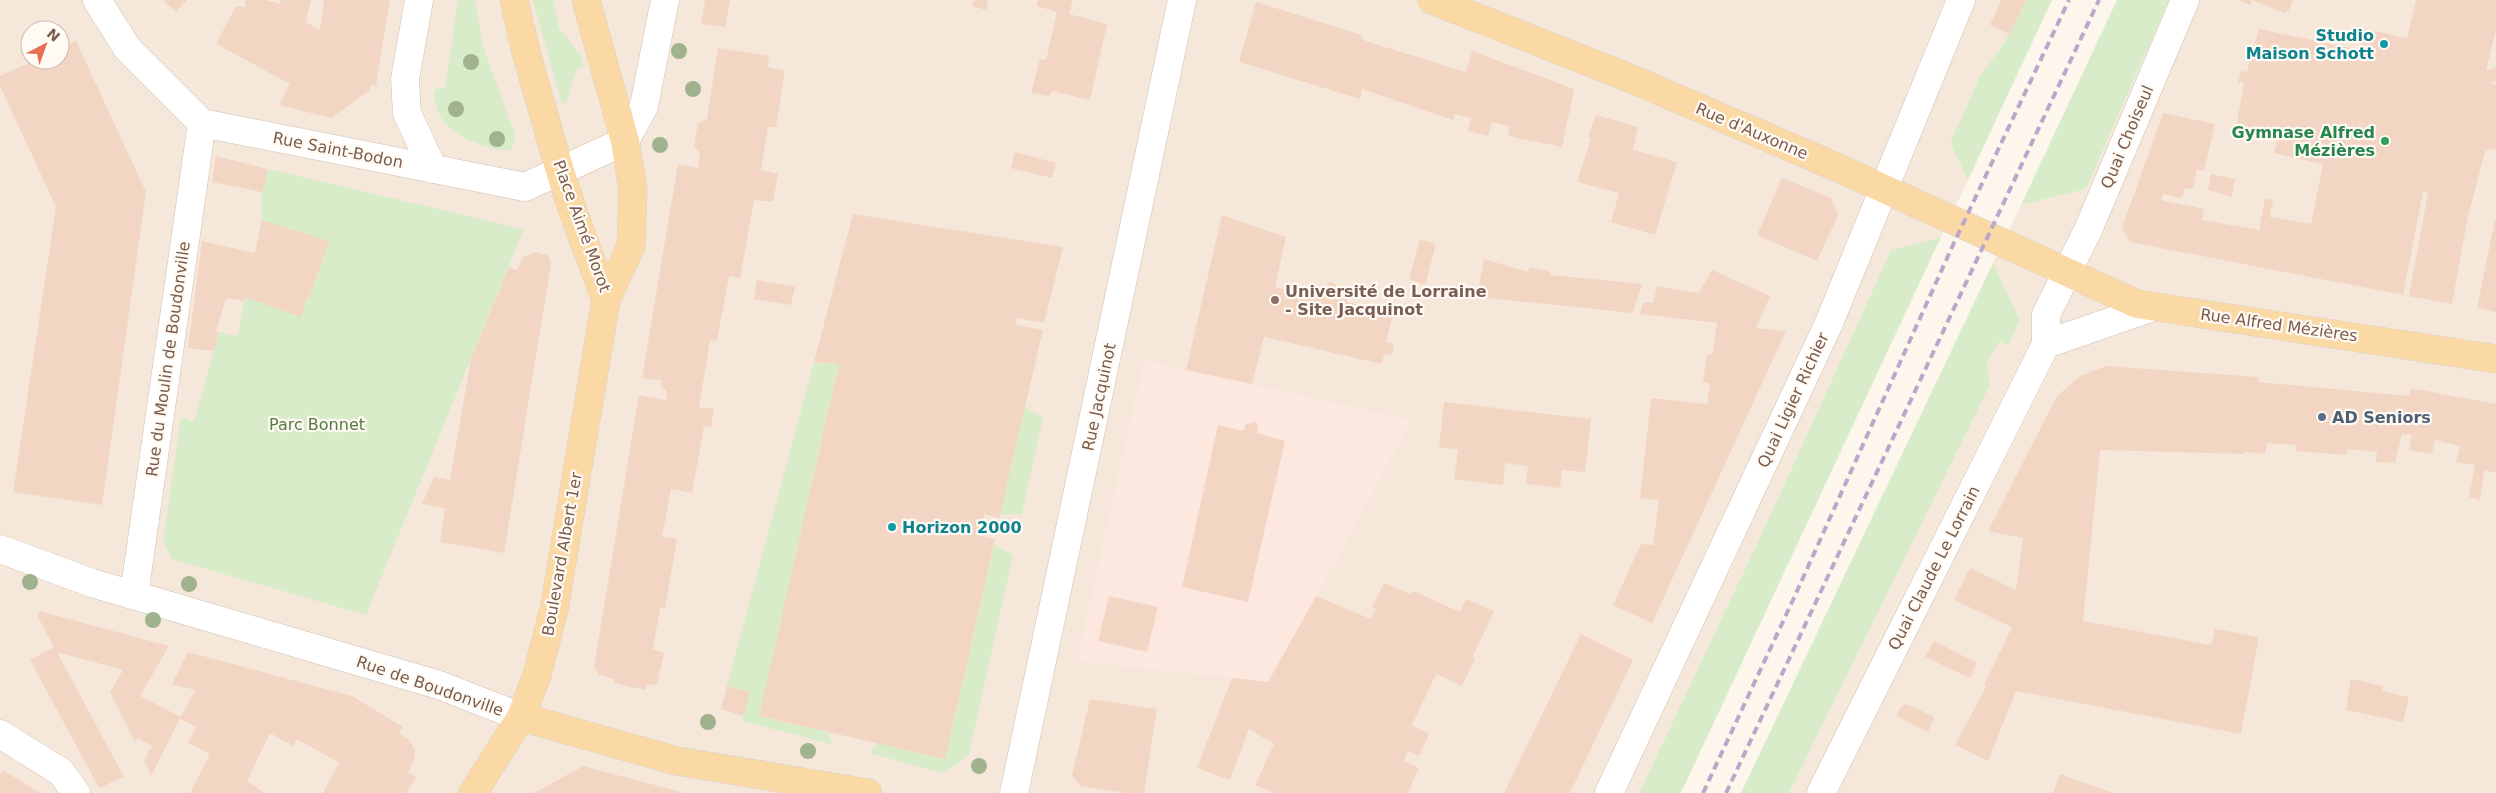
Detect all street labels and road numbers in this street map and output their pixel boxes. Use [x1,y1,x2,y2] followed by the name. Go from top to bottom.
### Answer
[2097,82,2157,192] street label: Quai Choiseul
[1693,99,1811,163] street label: Rue d'Auxonne
[271,128,405,172] street label: Rue Saint-Bodon
[549,157,615,295] street label: Place Aimé Morot
[142,240,194,478] street label: Rue du Moulin de Boudonville
[2199,305,2359,345] street label: Rue Alfred Mézières
[1753,329,1833,471] street label: Quai Ligier Richier
[1078,341,1120,453] street label: Rue Jacquinot
[538,470,586,637] street label: Boulevard Albert 1er
[1884,483,1984,653] street label: Quai Claude Le Lorrain
[354,652,506,720] street label: Rue de Boudonville

